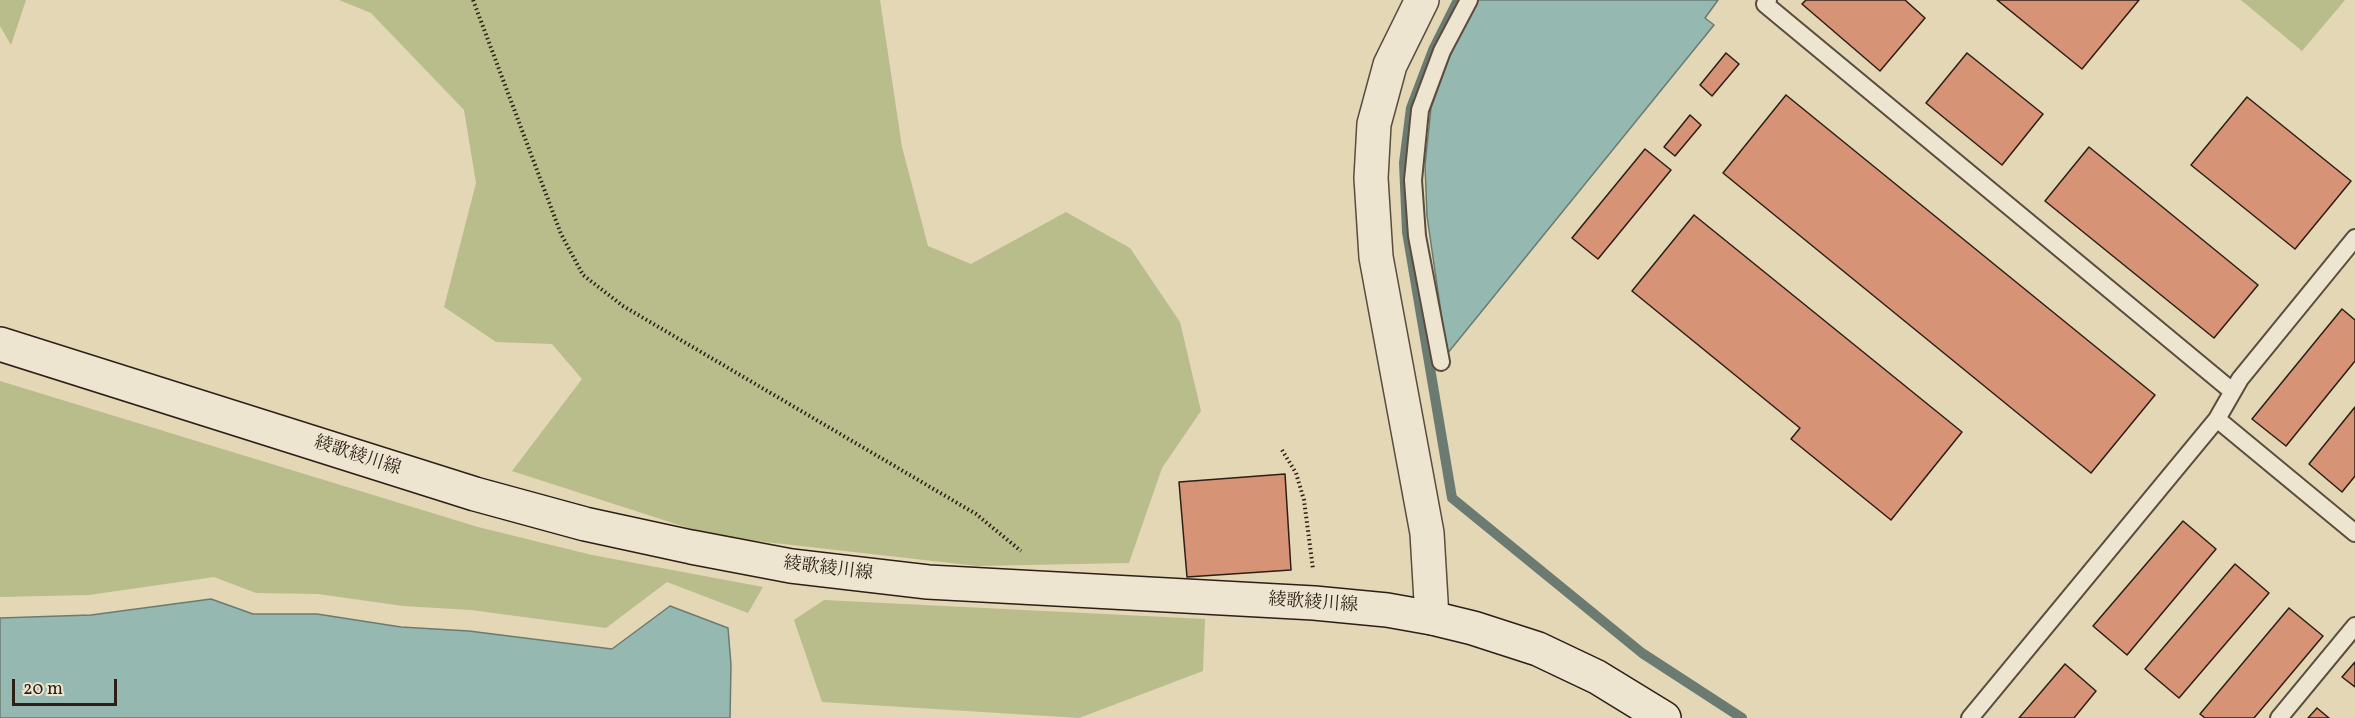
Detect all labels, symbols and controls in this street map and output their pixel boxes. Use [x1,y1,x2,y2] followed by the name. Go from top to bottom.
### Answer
[311,433,403,481] street label: 綾歌綾川線
[782,554,874,586] street label: 綾歌綾川線
[1267,590,1359,618] street label: 綾歌綾川線
[15,667,120,705] scale bar
[23,677,63,702] text: 20 m

